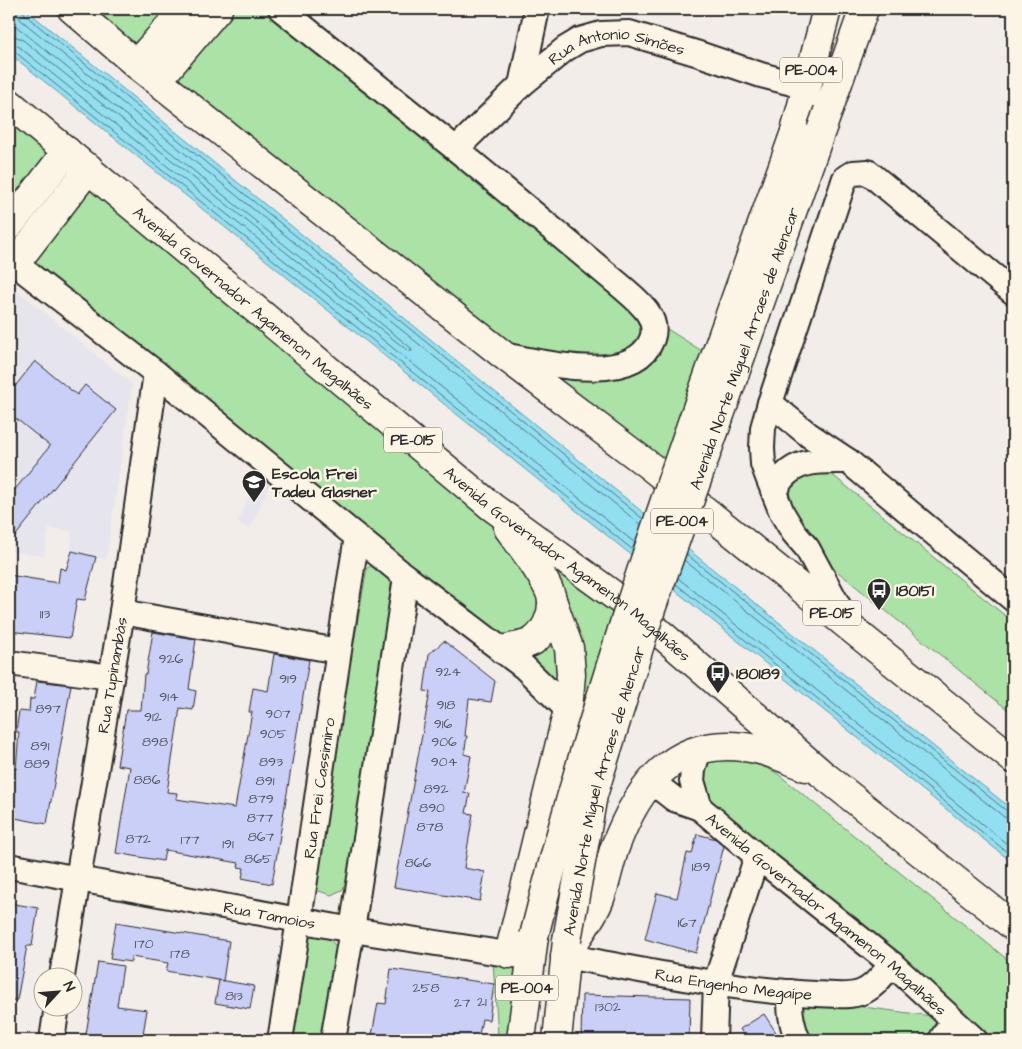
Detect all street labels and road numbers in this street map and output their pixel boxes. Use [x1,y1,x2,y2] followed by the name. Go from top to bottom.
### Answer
[544,23,687,71] street label: Rua Antonio Simões
[780,58,842,82] road number: PE-004
[128,202,378,415] street label: Avenida Governador Agamenon Magalhães
[684,204,805,493] street label: Avenida Norte Miguel Arraes de Alencar
[384,428,442,452] road number: PE-015
[439,461,695,667] street label: Avenida Governador Agamenon Magalhães
[651,508,713,534] road number: PE-004
[803,600,861,626] road number: PE-015
[92,616,133,735] street label: Rua Tupinambás
[558,643,651,937] street label: Avenida Norte Miguel Arraes de Alencar
[298,716,341,860] street label: Rua Frei Cassimiro
[701,808,951,1021] street label: Avenida Governador Agamenon Magalhães
[222,896,317,935] street label: Rua Tamoios
[653,963,813,1006] street label: Rua Engenho Megaípe
[496,976,558,1000] road number: PE-004

